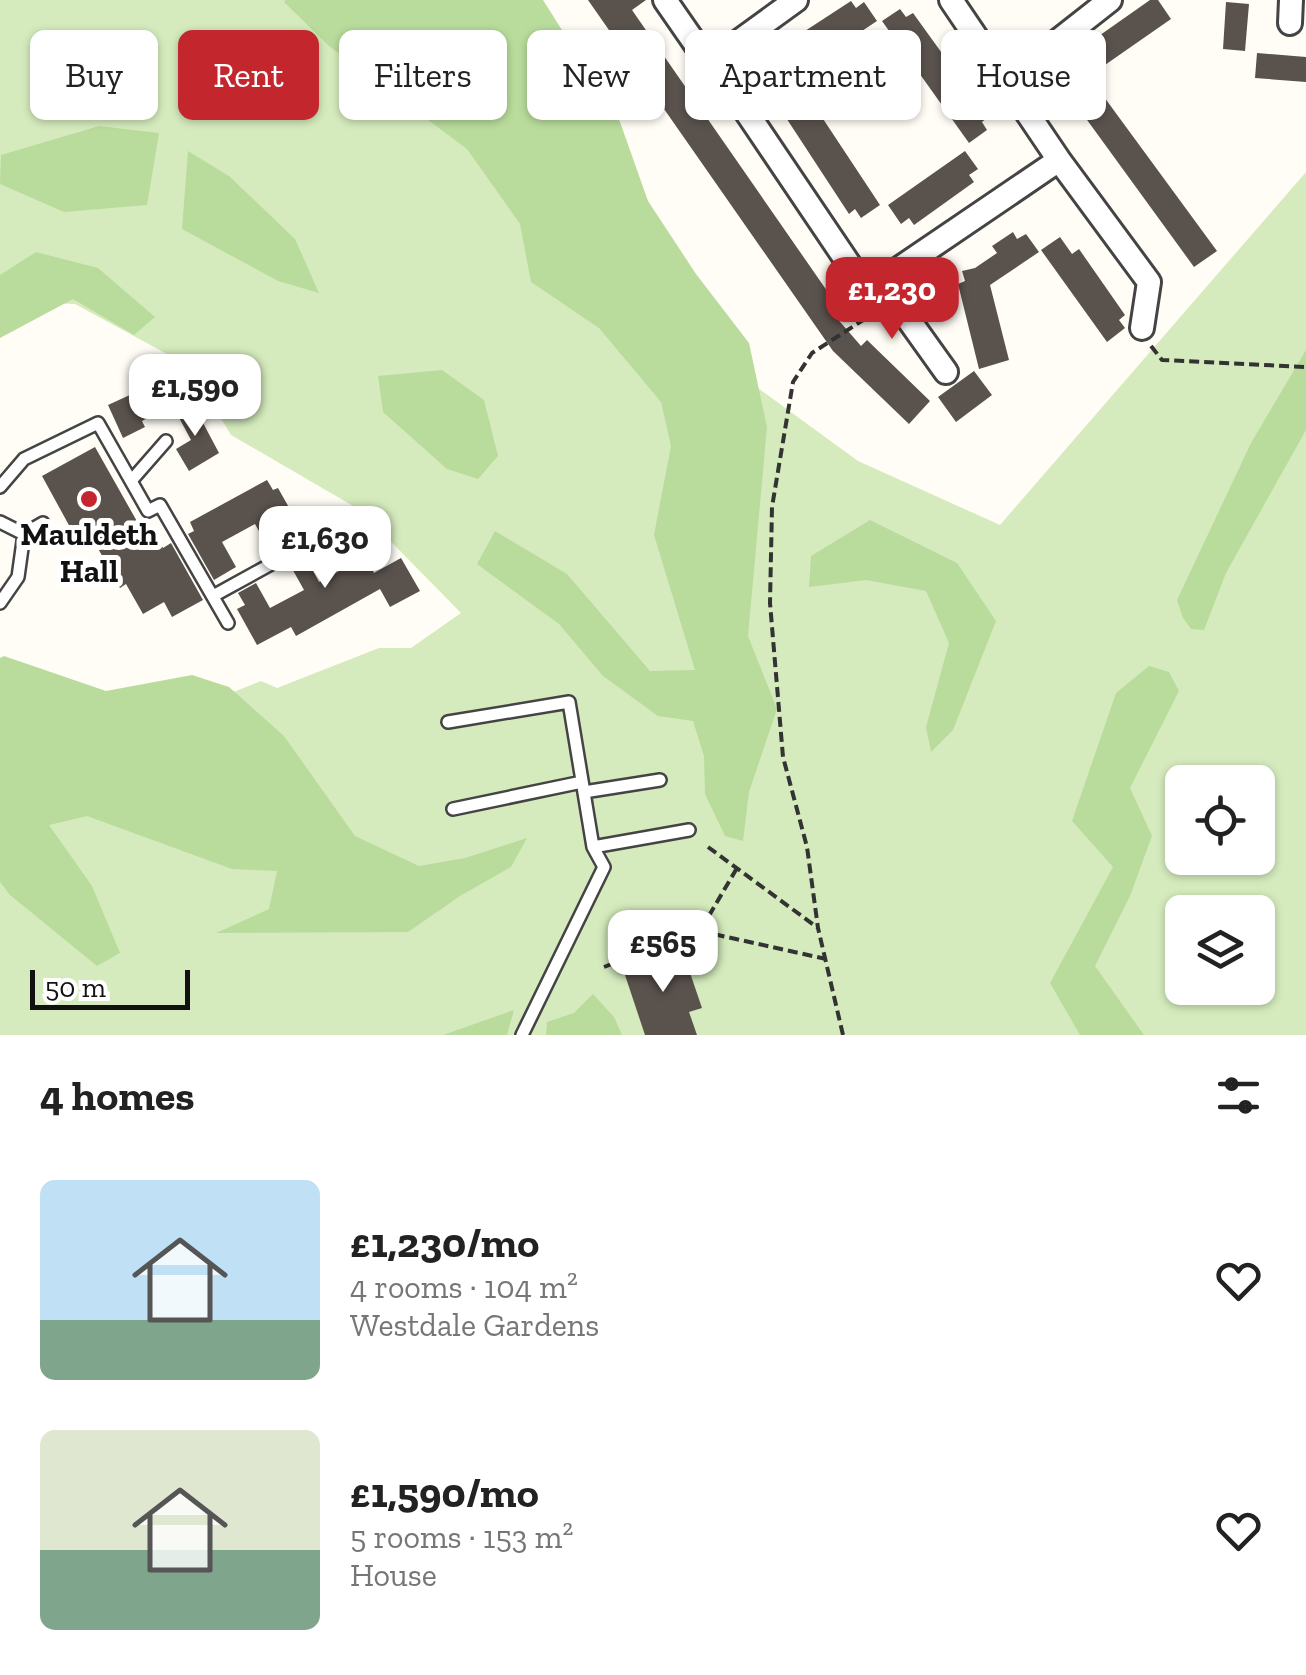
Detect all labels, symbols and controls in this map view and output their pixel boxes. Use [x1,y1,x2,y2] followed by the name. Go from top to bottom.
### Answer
[30,30,158,120] chip: Buy
[178,30,319,120] chip: Rent
[339,30,507,120] chip: Filters
[527,30,665,120] chip: New
[685,30,921,120] chip: Apartment
[941,30,1106,120] chip: House
[811,257,973,342] pin: £1,230
[848,270,936,308] text: £1,230
[114,354,276,439] pin: £1,590
[151,367,239,405] text: £1,590
[78,488,100,510] marker: Mauldeth Hall
[244,506,406,591] pin: £1,630
[20,515,158,590] place label: Mauldeth Hall
[281,519,369,557] text: £1,630
[1165,765,1275,1005] map controls
[1165,765,1275,875] button: locate
[1165,895,1275,1005] button: layers
[604,910,722,995] pin: £565
[630,923,696,961] text: £565
[30,965,190,1010] scale bar
[45,971,106,1004] text: 50 m
[1211,1068,1266,1123] icon: filters
[40,1070,195,1121] text: 4 homes
[350,1217,539,1268] text: £1,230/mo
[120,1220,240,1340] icon: home
[1211,1253,1266,1308] icon: heart
[350,1268,578,1306] text: 4 rooms · 104 m²
[350,1306,599,1344] text: Westdale Gardens
[350,1467,539,1518] text: £1,590/mo
[120,1470,240,1590] icon: home
[1211,1503,1266,1558] icon: heart
[350,1518,573,1556] text: 5 rooms · 153 m²
[350,1556,437,1594] text: House

